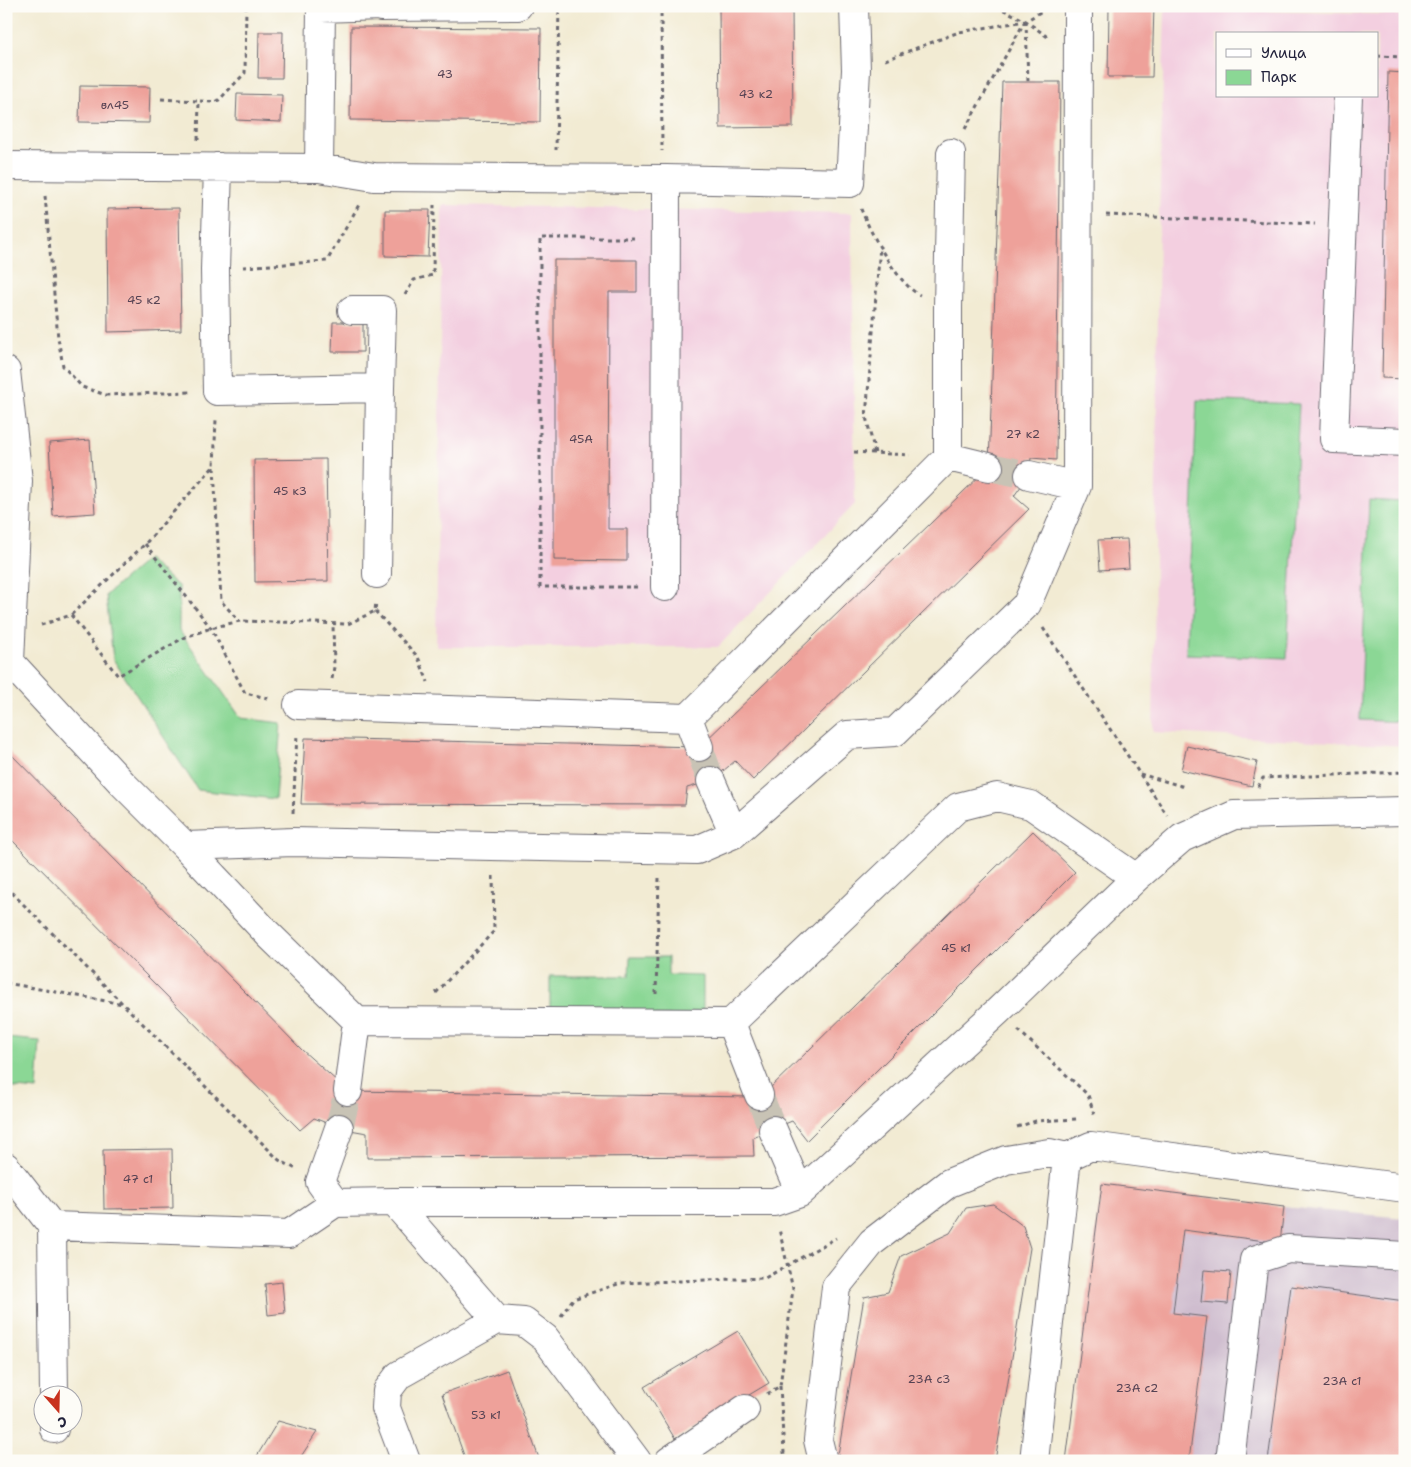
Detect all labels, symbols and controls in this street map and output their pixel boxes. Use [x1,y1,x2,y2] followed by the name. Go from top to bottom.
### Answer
[1216,32,1378,98] legend
[1261,43,1307,63] text: Улица
[437,66,453,82] house number: 43
[1261,67,1297,87] text: Парк
[739,86,773,102] house number: 43 к2
[101,97,129,113] house number: вл45
[127,292,161,308] house number: 45 к2
[1006,426,1040,442] house number: 27 к2
[569,431,593,447] house number: 45А
[273,483,307,499] house number: 45 к3
[941,940,971,956] house number: 45 к1
[123,1171,153,1187] house number: 47 с1
[908,1371,950,1387] house number: 23А с3
[1322,1373,1362,1389] house number: 23А с1
[1116,1380,1158,1396] house number: 23А с2
[32,1384,82,1434] north arrow
[471,1407,501,1423] house number: 53 к1
[55,1412,70,1432] text: С

